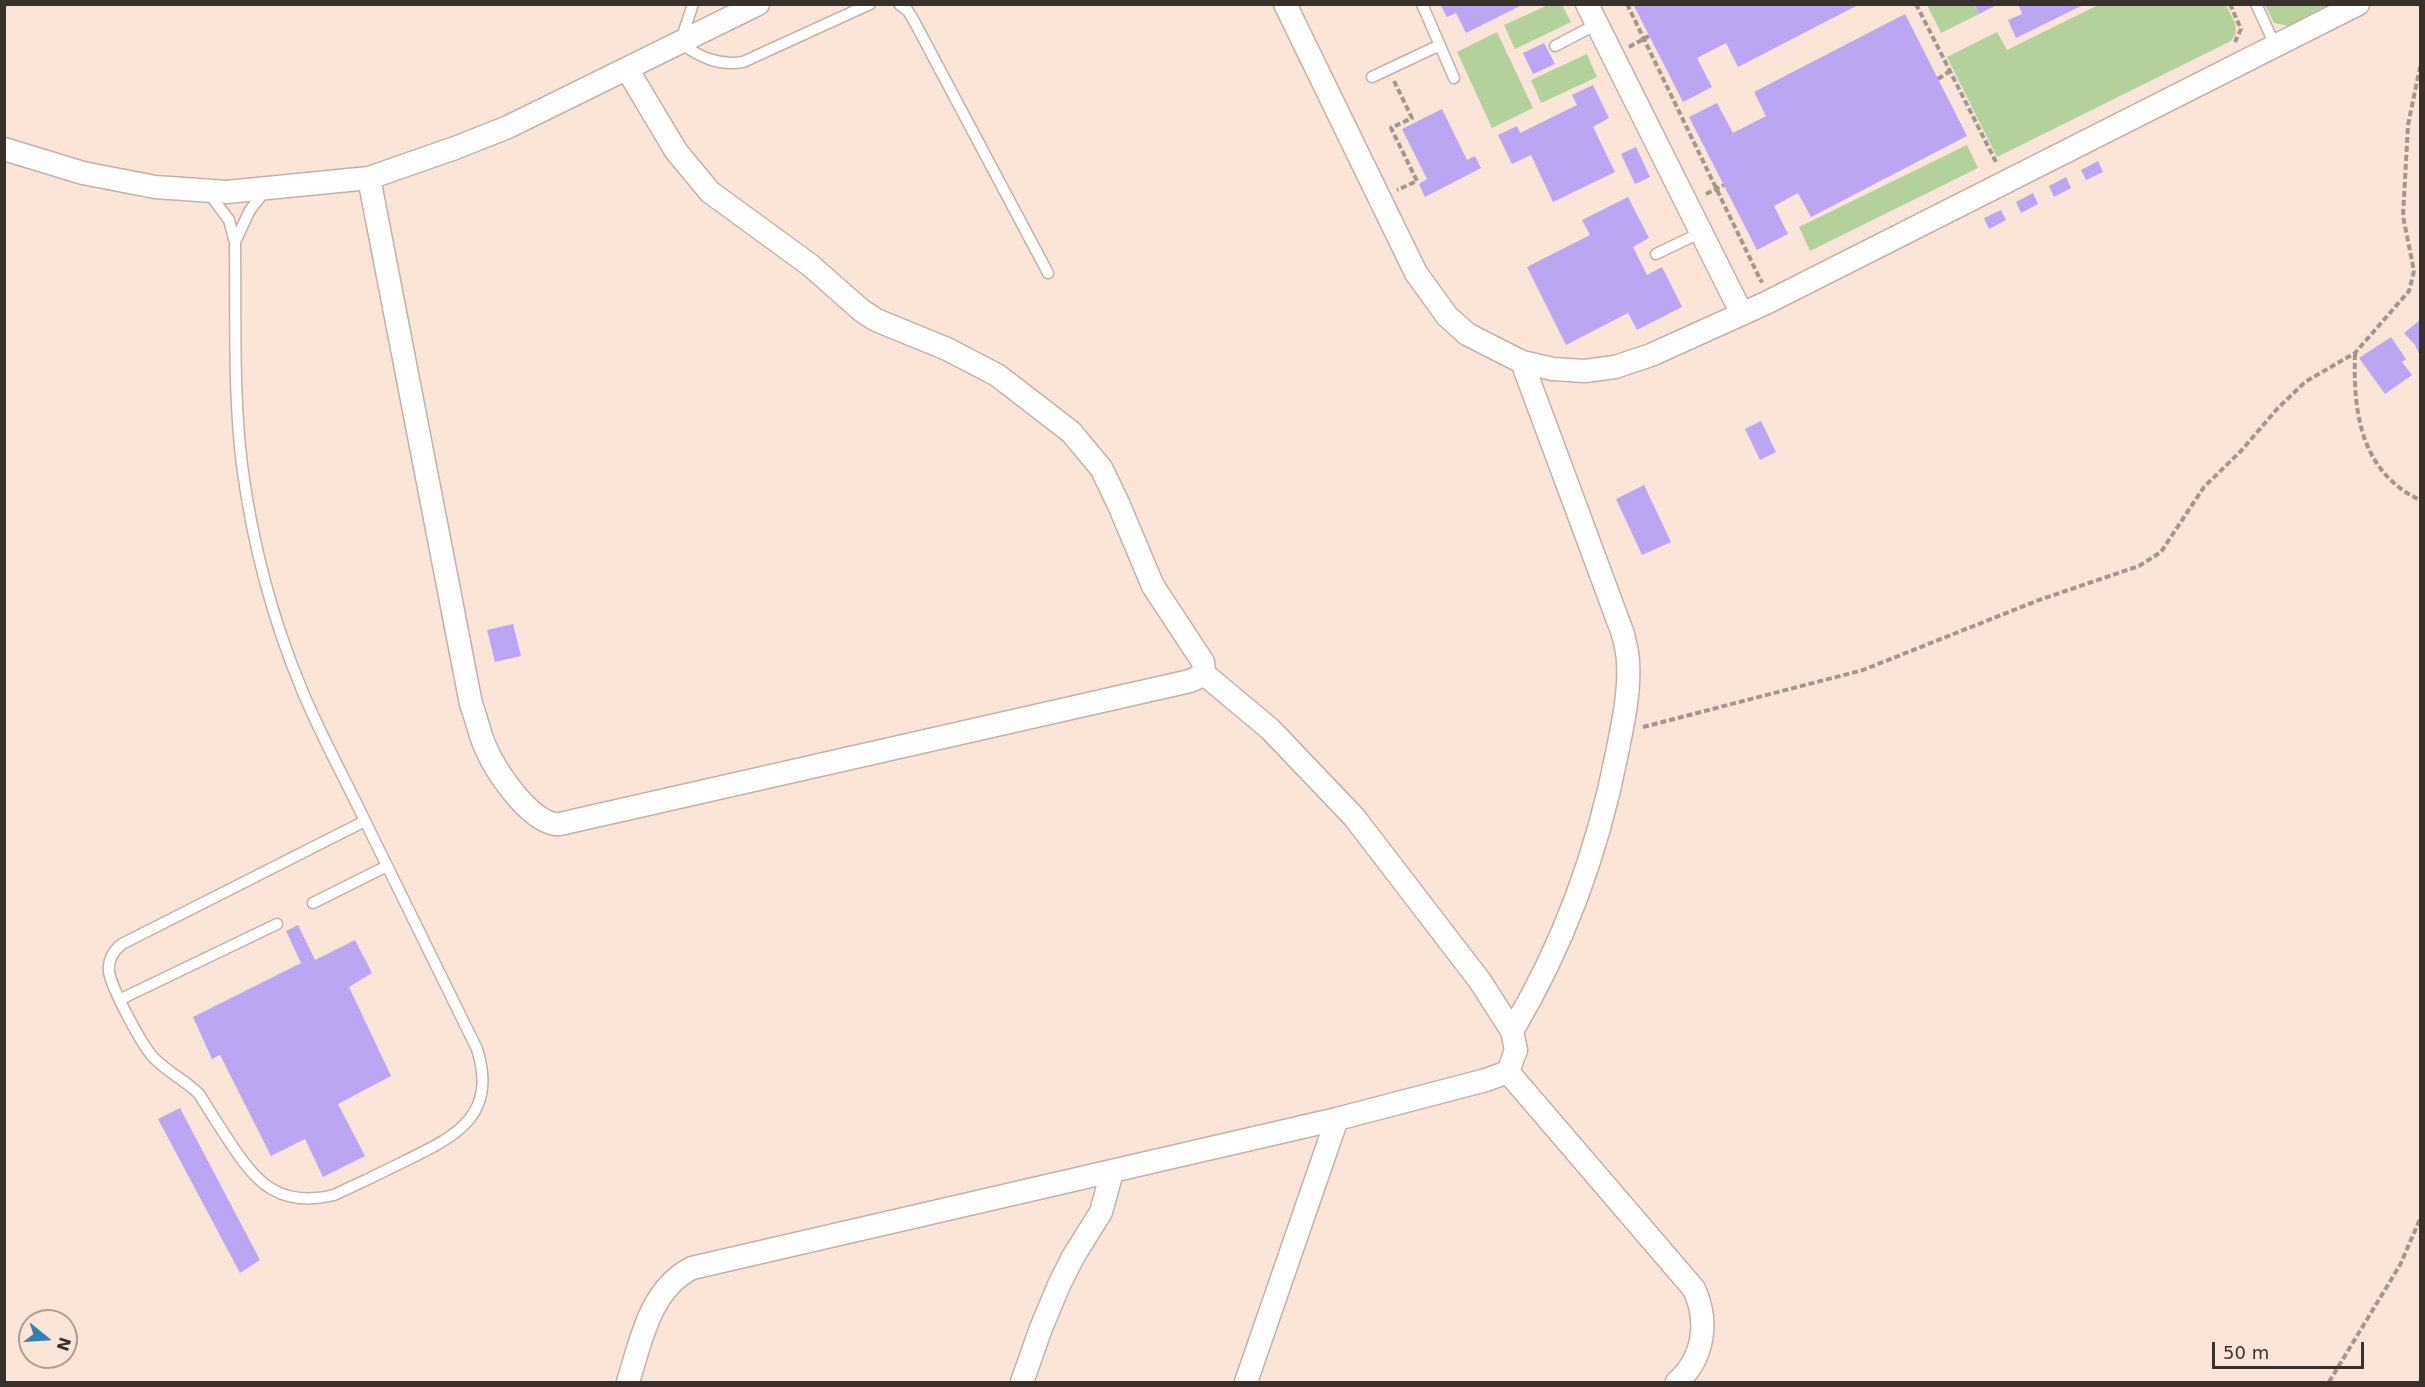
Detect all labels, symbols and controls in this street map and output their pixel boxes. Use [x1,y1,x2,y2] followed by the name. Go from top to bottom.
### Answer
[18,1309,78,1369] north arrow
[2215,1330,2366,1368] scale bar
[53,1335,75,1353] text: N
[2223,1342,2269,1363] text: 50 m

